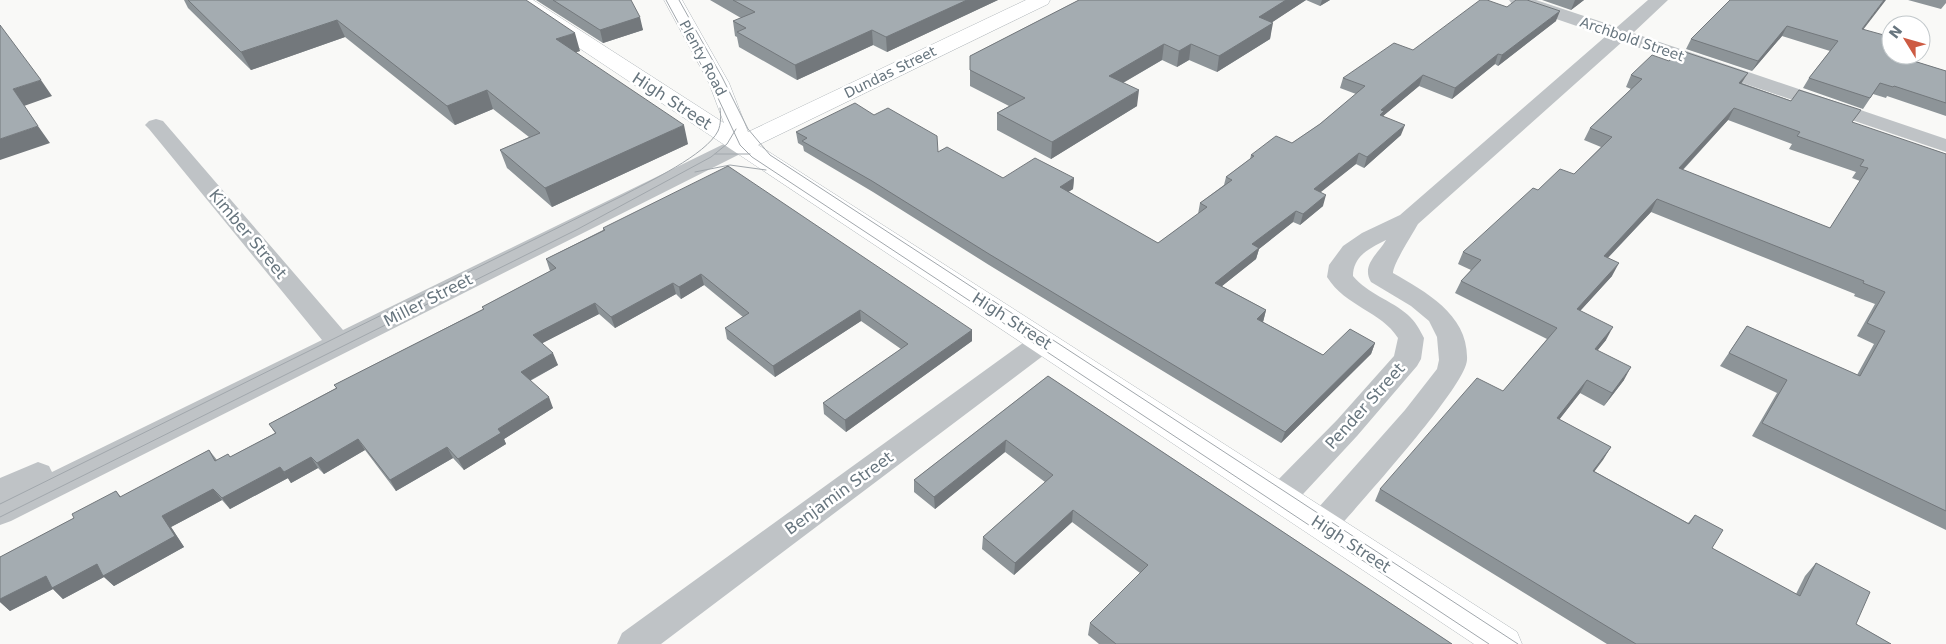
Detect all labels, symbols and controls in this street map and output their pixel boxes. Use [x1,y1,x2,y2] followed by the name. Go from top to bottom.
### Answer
[1578,14,1687,64] street label: Archbold Street
[1881,15,1931,65] north arrow
[676,18,730,98] street label: Plenty Road
[1886,23,1906,42] text: N
[841,43,939,101] street label: Dundas Street
[629,68,715,134] street label: High Street
[205,185,291,283] street label: Kimber Street
[380,269,476,331] street label: Miller Street
[969,288,1055,354] street label: High Street
[1321,359,1409,453] street label: Pender Street
[781,447,897,539] street label: Benjamin Street
[1308,511,1394,577] street label: High Street

